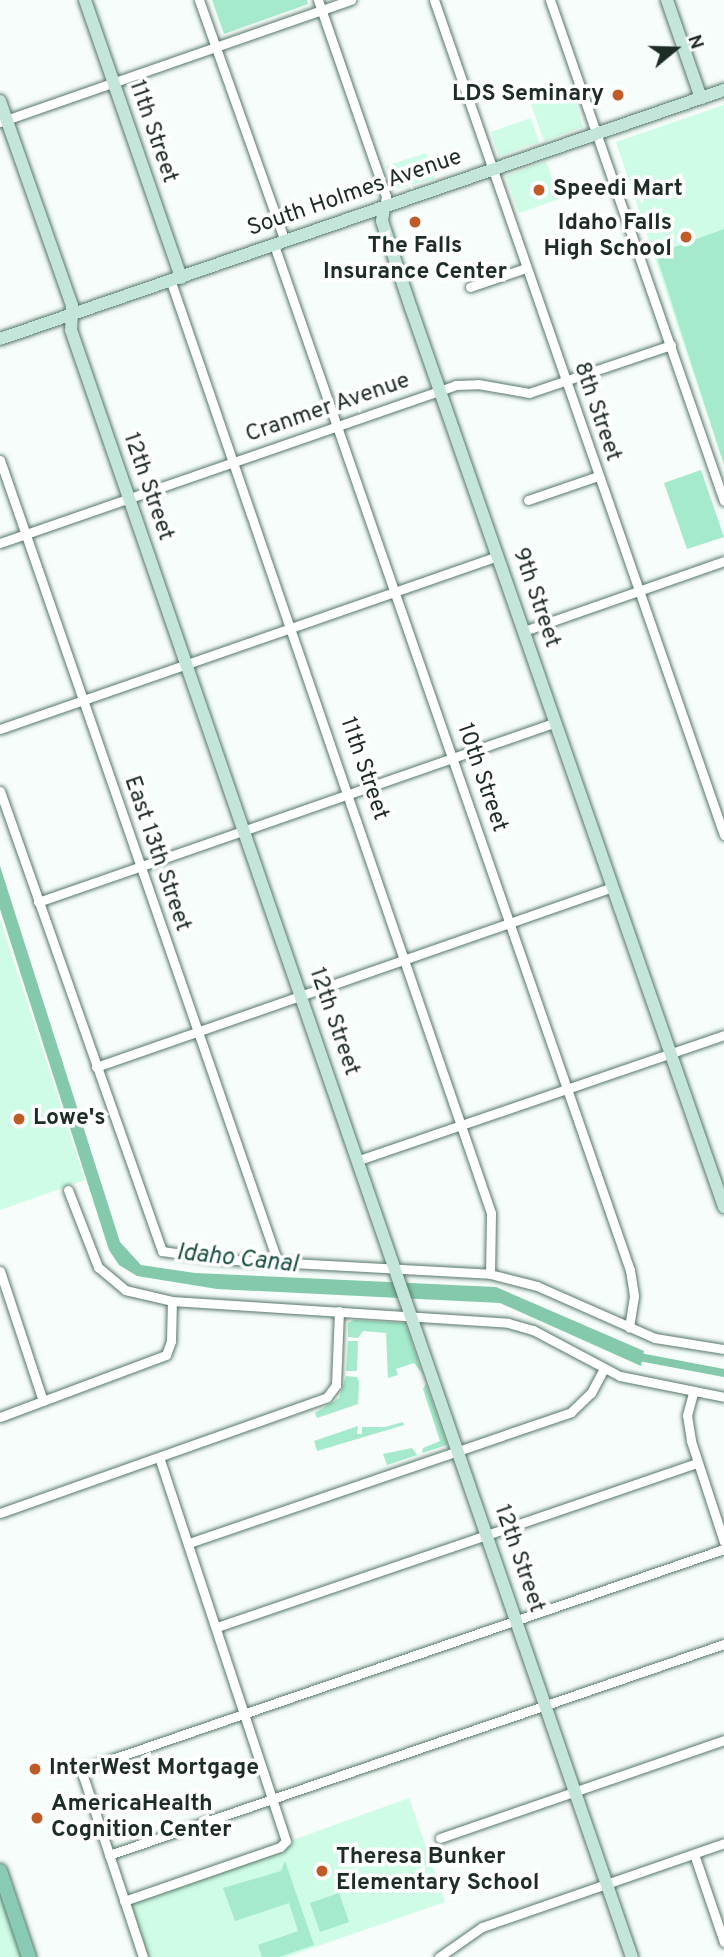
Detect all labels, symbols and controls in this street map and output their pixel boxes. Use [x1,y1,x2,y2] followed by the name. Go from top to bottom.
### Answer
[640,14,710,84] north arrow
[681,32,708,53] text: N
[122,77,182,187] street label: 11th Street
[452,81,604,109] place label: LDS Seminary
[610,87,626,103] marker: LDS Seminary
[244,144,466,244] street label: South Holmes Avenue
[553,176,683,204] place label: Speedi Mart
[531,182,547,198] marker: Speedi Mart
[543,210,672,264] place label: Idaho Falls High School
[407,214,423,230] marker: The Falls Insurance Center
[678,229,694,245] marker: Idaho Falls High School
[323,233,507,287] place label: The Falls Insurance Center
[566,359,626,465] street label: 8th Street
[242,368,414,450] street label: Cranmer Avenue
[116,429,178,545] street label: 12th Street
[505,545,565,651] street label: 9th Street
[333,714,393,824] street label: 11th Street
[450,720,512,836] street label: 10th Street
[117,773,195,935] street label: East 13th Street
[302,964,364,1080] street label: 12th Street
[33,1105,106,1133] place label: Lowe's
[11,1111,27,1127] marker: Lowe's
[175,1239,299,1281] water label: Idaho Canal
[487,1501,549,1617] street label: 12th Street
[49,1755,259,1783] place label: InterWest Mortgage
[27,1761,43,1777] marker: InterWest Mortgage
[51,1791,232,1845] place label: AmericaHealth Cognition Center
[29,1810,45,1826] marker: AmericaHealth Cognition Center
[336,1844,540,1898] place label: Theresa Bunker Elementary School
[314,1863,330,1879] marker: Theresa Bunker Elementary School

